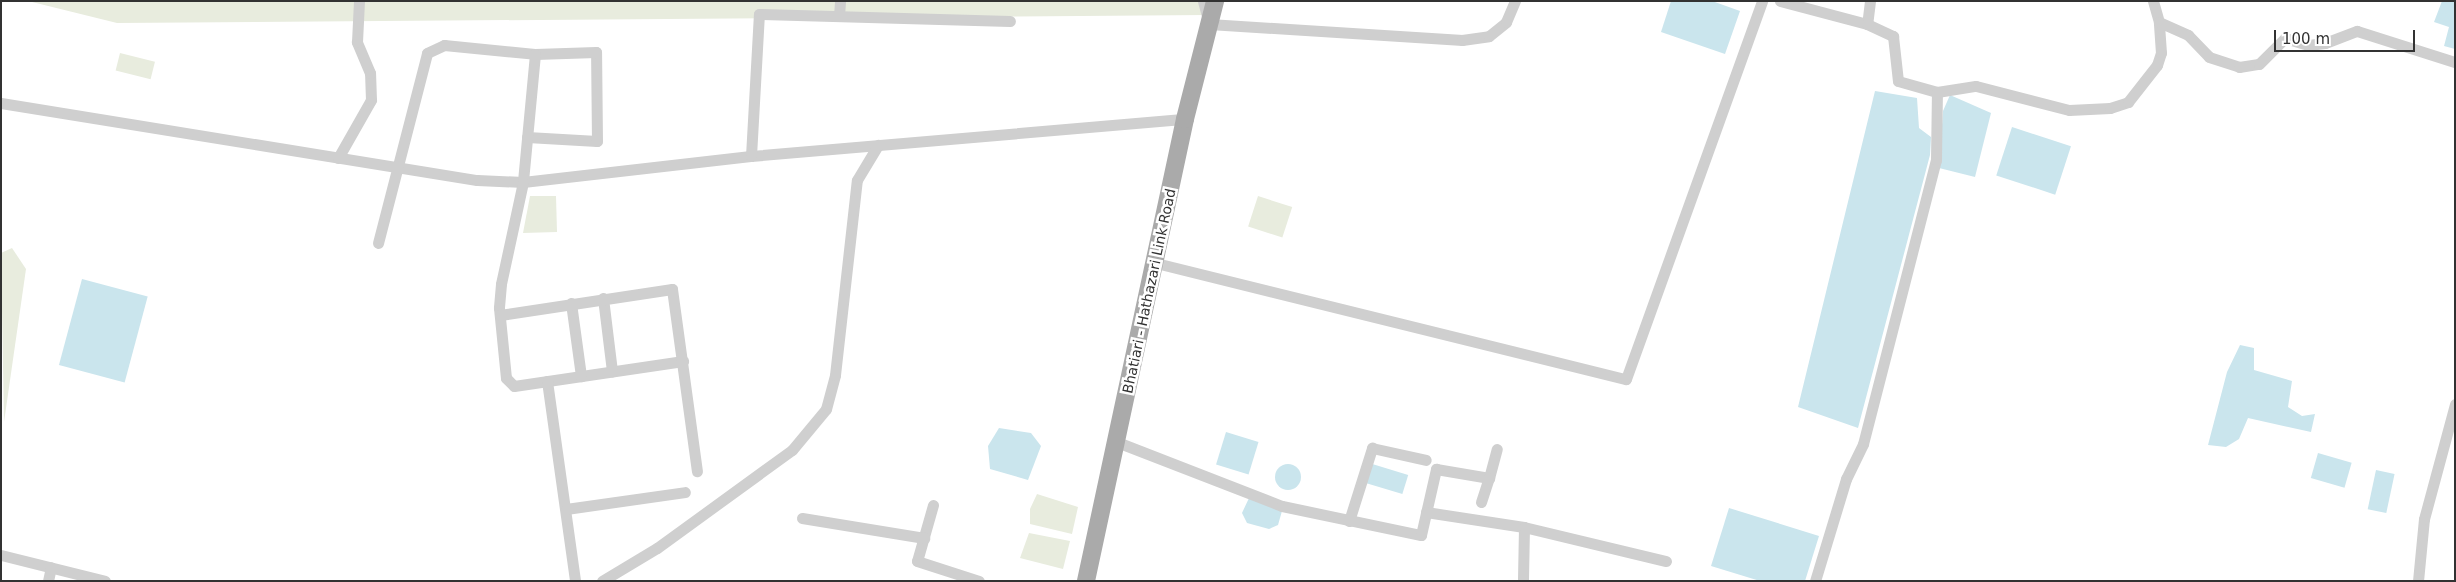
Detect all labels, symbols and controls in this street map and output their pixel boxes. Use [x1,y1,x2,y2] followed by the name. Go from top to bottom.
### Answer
[2276,20,2417,52] scale bar
[2282,30,2330,48] text: 100 m
[1119,187,1179,395] street label: Bhatiari - Hathazari Link Road

